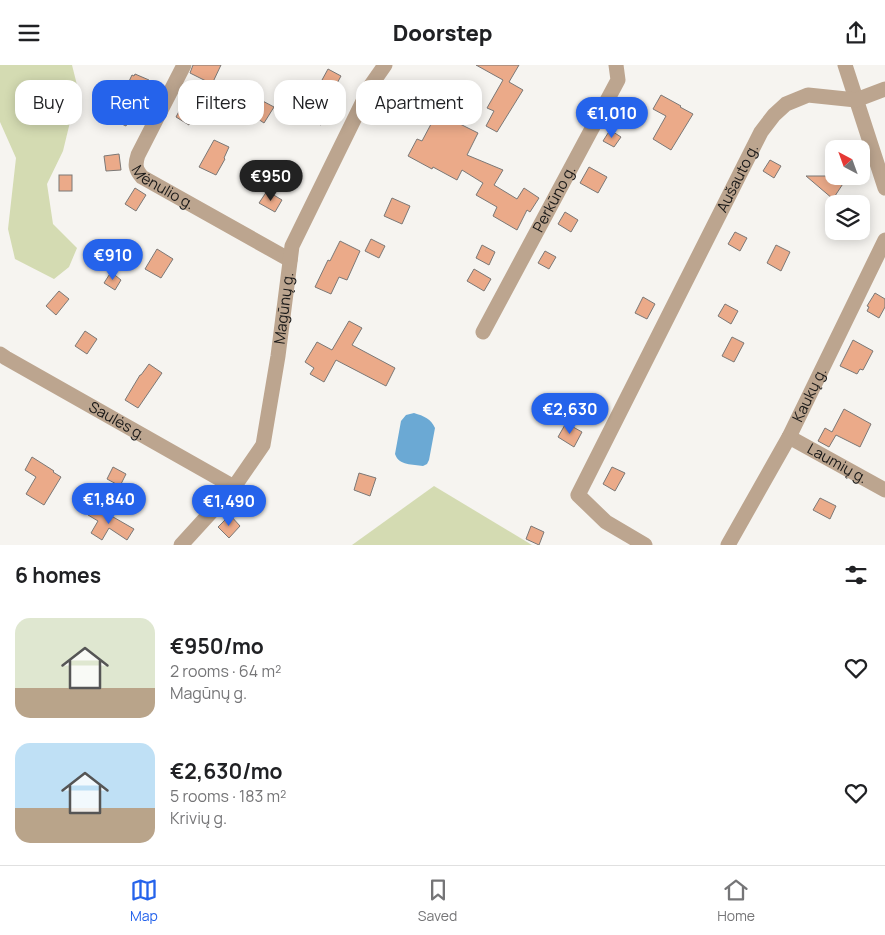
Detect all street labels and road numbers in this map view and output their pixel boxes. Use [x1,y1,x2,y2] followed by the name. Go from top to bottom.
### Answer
[711,140,763,216] street label: Aušauto g.
[127,161,198,214] street label: Mėnulio g.
[527,162,580,236] street label: Perkūno g.
[269,271,299,345] street label: Magūnų g.
[787,364,831,425] street label: Kaukų g.
[85,396,150,445] street label: Saulės g.
[804,438,871,488] street label: Laumių g.

